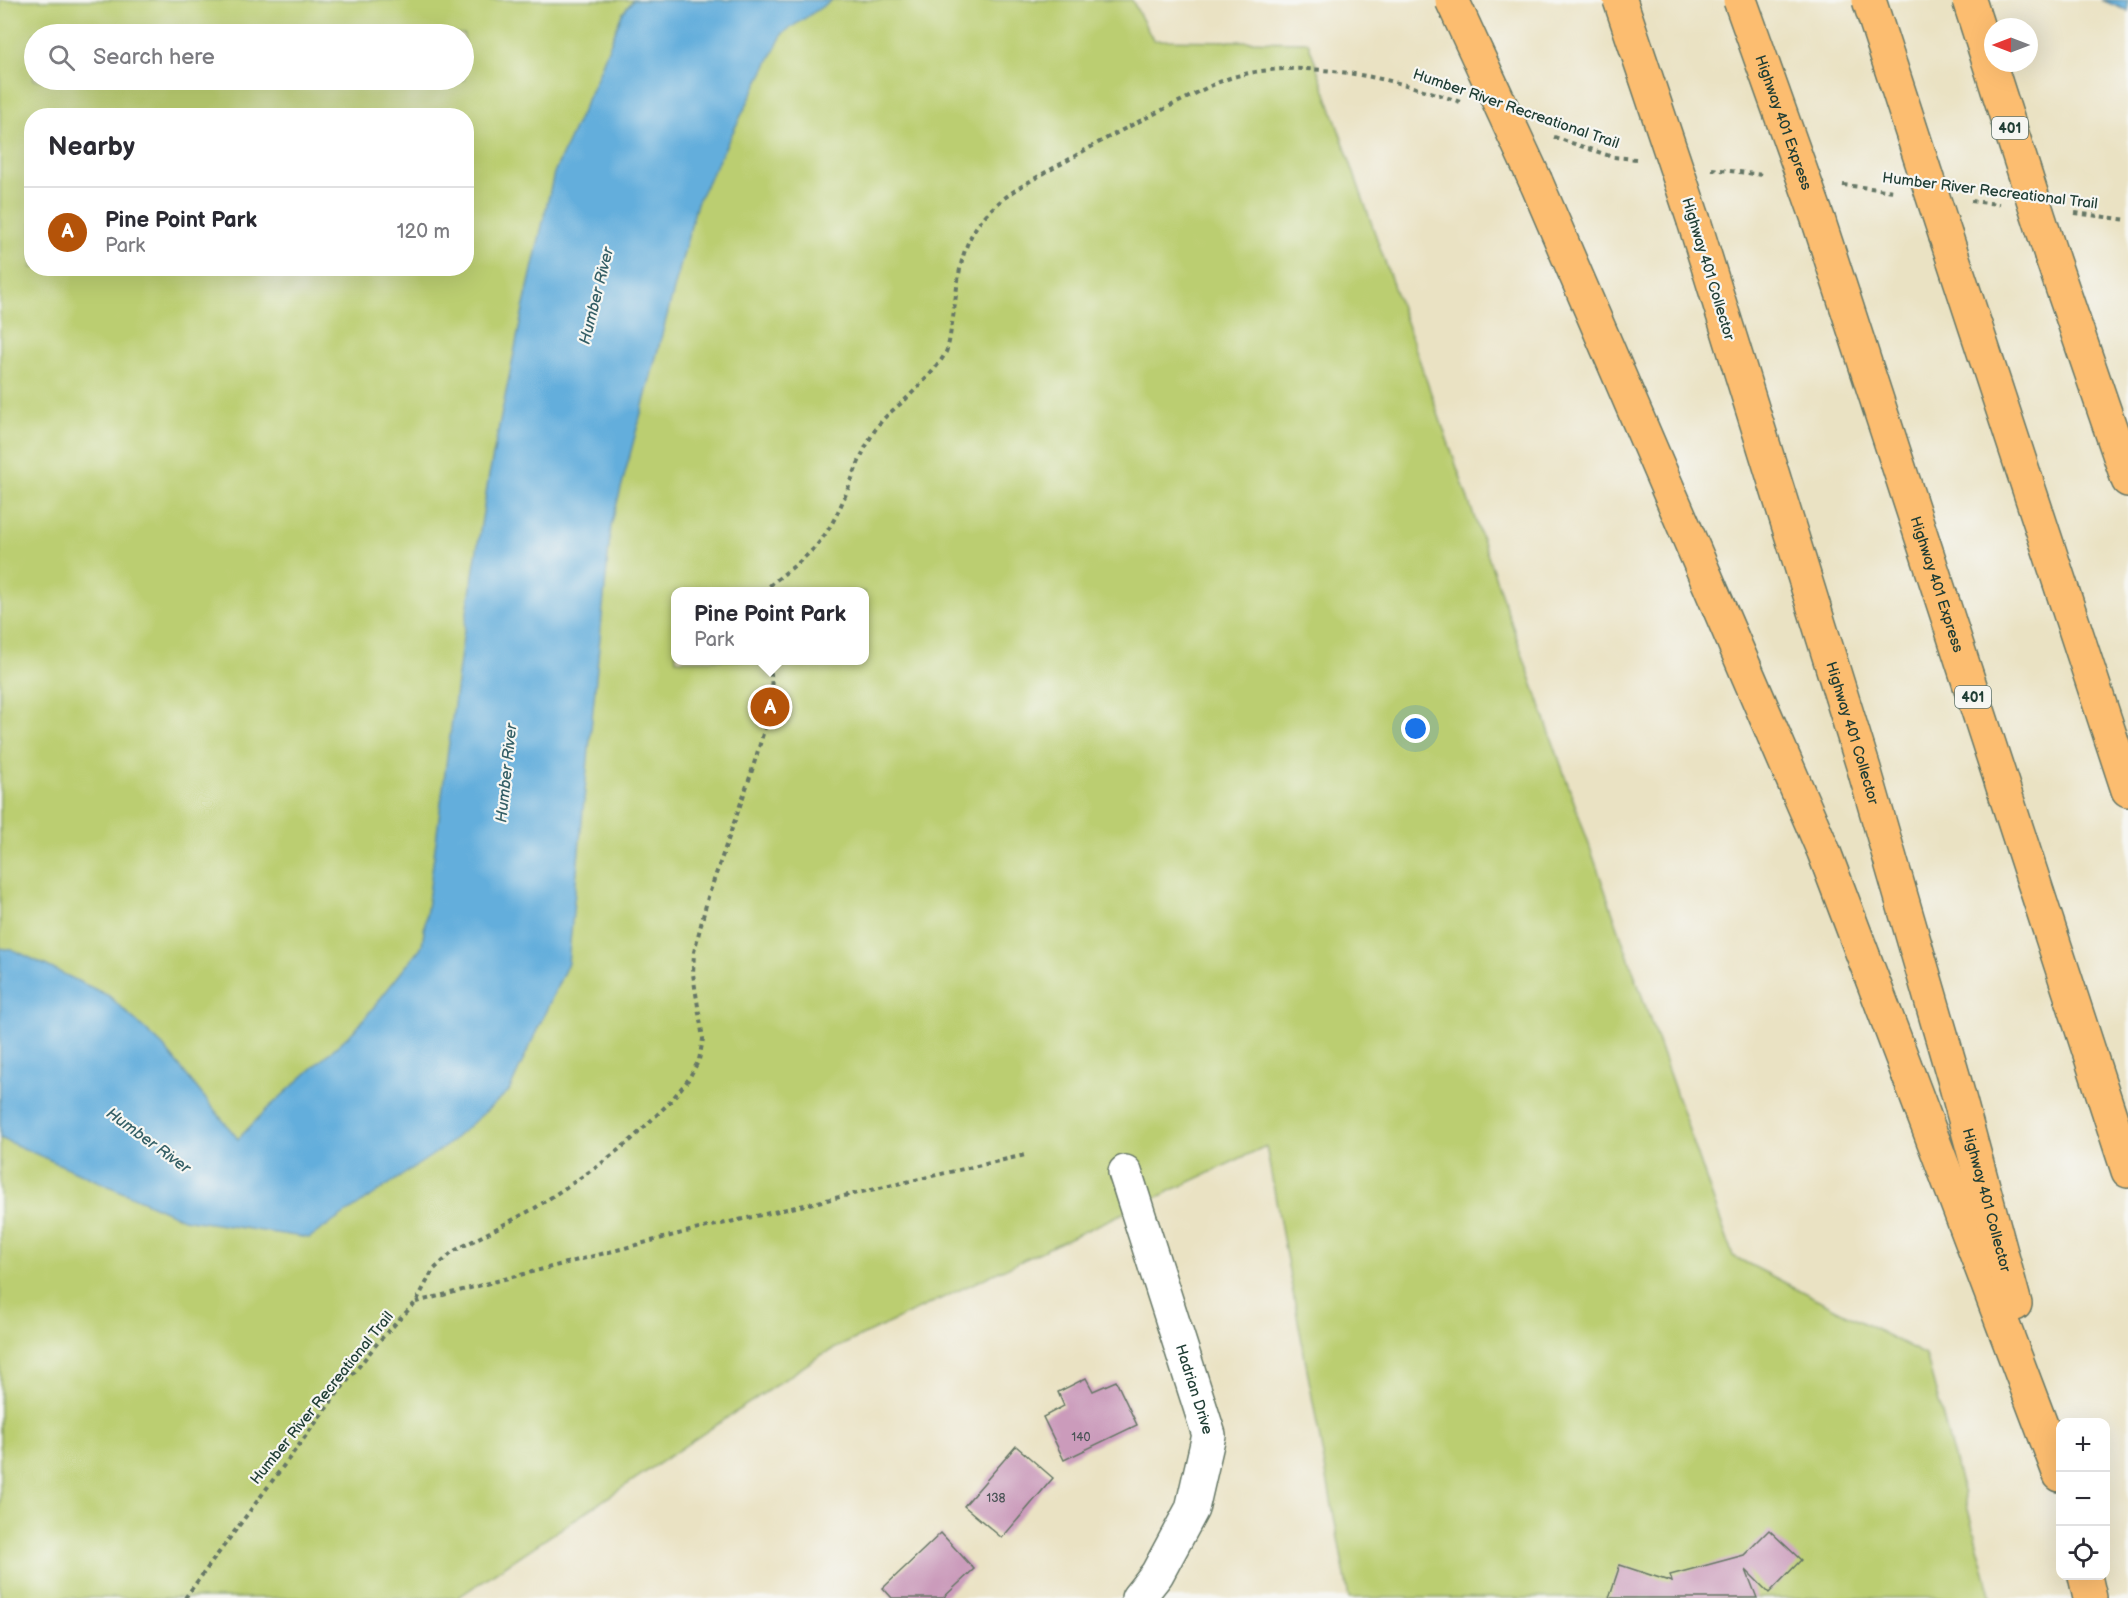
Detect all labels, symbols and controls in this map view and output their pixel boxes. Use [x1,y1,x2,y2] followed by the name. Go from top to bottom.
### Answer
[1984,18,2038,72] north arrow
[24,24,474,90] search box
[45,41,78,74] icon: search
[93,44,215,71] text: Search here
[1751,52,1817,193] street label: Highway 401 Express
[1410,65,1622,153] street label: Humber River Recreational Trail
[1992,117,2028,139] road number: 401
[48,132,135,163] text: Nearby
[1881,168,2099,214] street label: Humber River Recreational Trail
[1677,195,1739,343] street label: Highway 401 Collector
[105,207,257,234] text: Pine Point Park
[61,220,74,244] text: A
[397,220,450,244] text: 120 m
[105,234,145,258] text: Park
[576,244,619,347] water label: Humber River
[1906,514,1968,655] street label: Highway 401 Express
[671,587,869,665] popup
[694,601,846,628] text: Pine Point Park
[694,628,734,652] text: Park
[1822,659,1883,807] street label: Highway 401 Collector
[750,684,790,730] pin: A
[1955,686,1991,708] road number: 401
[1401,714,1430,743] your location
[492,721,522,823] water label: Humber River
[102,1104,195,1179] water label: Humber River
[1958,1126,2016,1275] street label: Highway 401 Collector
[246,1308,398,1488] street label: Humber River Recreational Trail
[1171,1342,1218,1437] street label: Hadrian Drive
[2056,1418,2110,1580] map controls
[2056,1418,2110,1472] button: +
[1071,1430,1091,1445] house number: 140
[2056,1472,2110,1526] button: −
[986,1491,1006,1506] house number: 138
[2056,1526,2110,1580] button: locate

